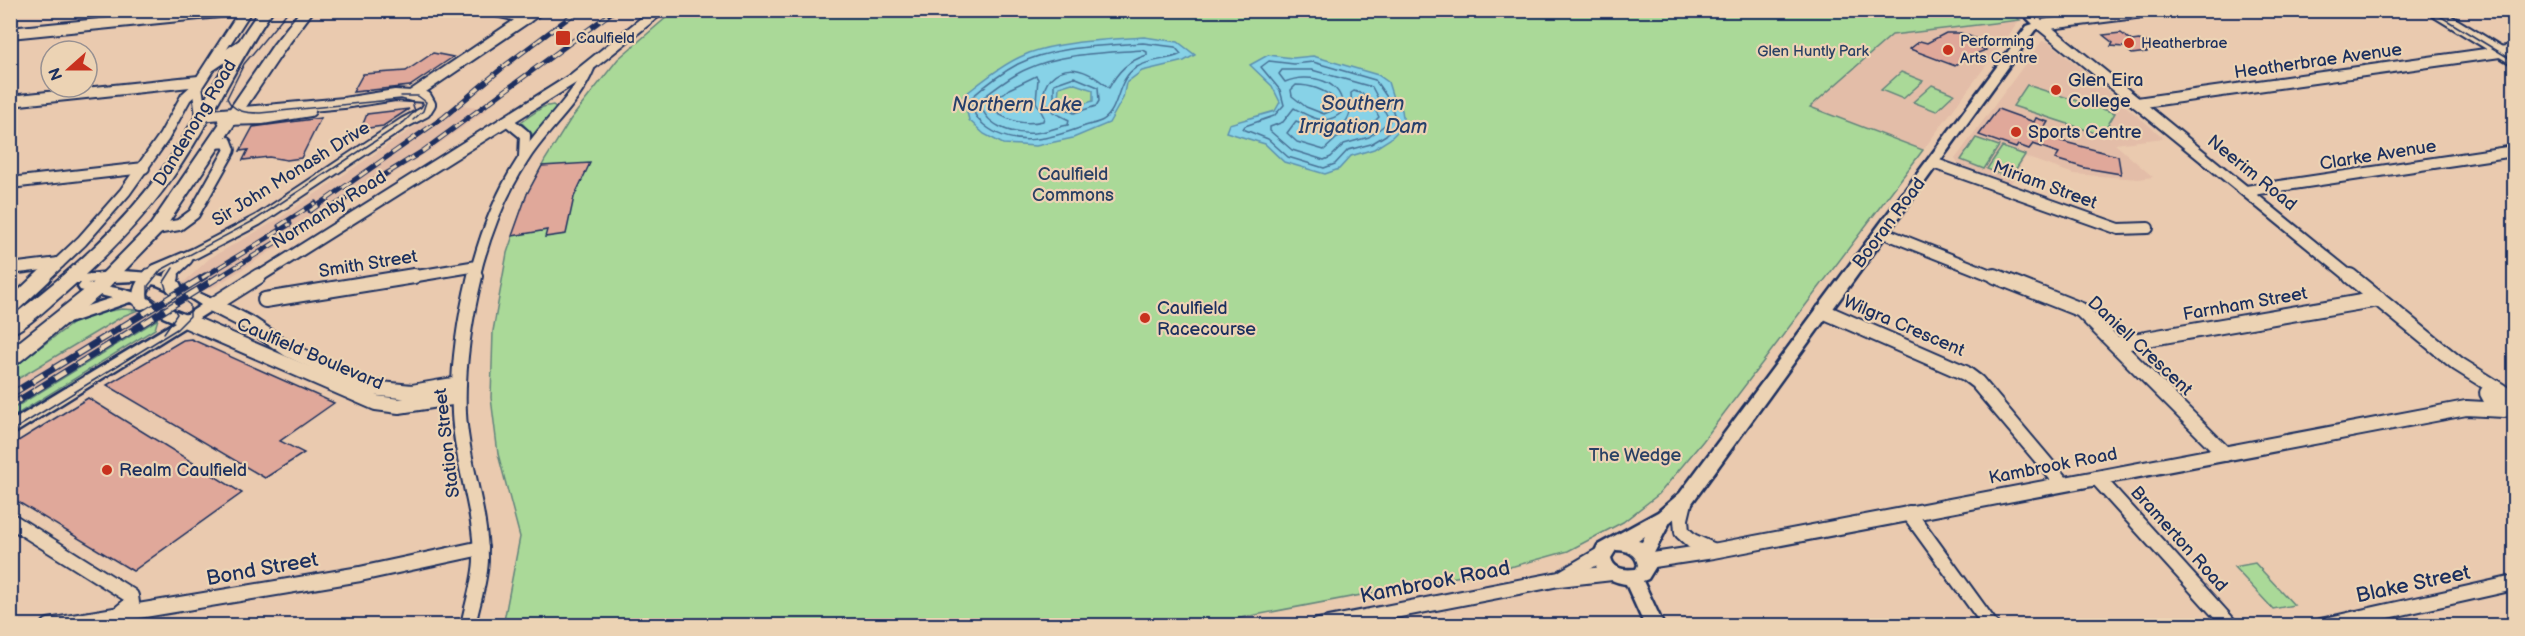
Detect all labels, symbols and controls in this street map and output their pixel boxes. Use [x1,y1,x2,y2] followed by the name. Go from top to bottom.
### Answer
[554,29,572,47] marker: Caulfield
[576,29,635,48] place label: Caulfield
[1960,32,2037,68] place label: Performing Arts Centre
[2141,34,2228,53] place label: Heatherbrae
[2122,36,2136,50] marker: Heatherbrae
[39,39,99,99] north arrow
[2233,39,2403,83] street label: Heatherbrae Avenue
[1757,42,1869,61] park label: Glen Huntly Park
[1941,43,1955,57] marker: Performing Arts Centre
[149,56,241,190] street label: Dandenong Road
[45,65,67,83] text: N
[2068,70,2143,112] place label: Glen Eira College
[2049,83,2063,97] marker: Glen Eira College
[1298,92,1427,139] water label: Southern Irrigation Dam
[952,93,1082,117] water label: Northern Lake
[208,117,374,231] street label: Sir John Monash Drive
[2028,122,2142,143] place label: Sports Centre
[2009,125,2023,139] marker: Sports Centre
[2203,131,2301,215] street label: Neerim Road
[2318,135,2438,175] street label: Clarke Avenue
[1990,156,2100,214] street label: Miriam Street
[1032,164,1114,206] park label: Caulfield Commons
[268,166,390,254] street label: Normanby Road
[1848,174,1930,272] street label: Booran Road
[317,246,419,282] street label: Smith Street
[2181,283,2309,325] street label: Farnham Street
[1840,291,1968,361] street label: Wilgra Crescent
[2083,292,2197,400] street label: Daniell Crescent
[1157,298,1256,340] place label: Caulfield Racecourse
[1138,311,1152,325] marker: Caulfield Racecourse
[233,314,387,394] street label: Caulfield Boulevard
[430,387,464,499] street label: Station Street
[1987,443,2119,489] street label: Kambrook Road
[1589,445,1682,466] park label: The Wedge
[119,460,247,481] place label: Realm Caulfield
[100,463,114,477] marker: Realm Caulfield
[2126,482,2232,596] street label: Bramerton Road
[204,547,320,591] street label: Bond Street
[1358,555,1512,609] street label: Kambrook Road
[2354,560,2473,608] street label: Blake Street

